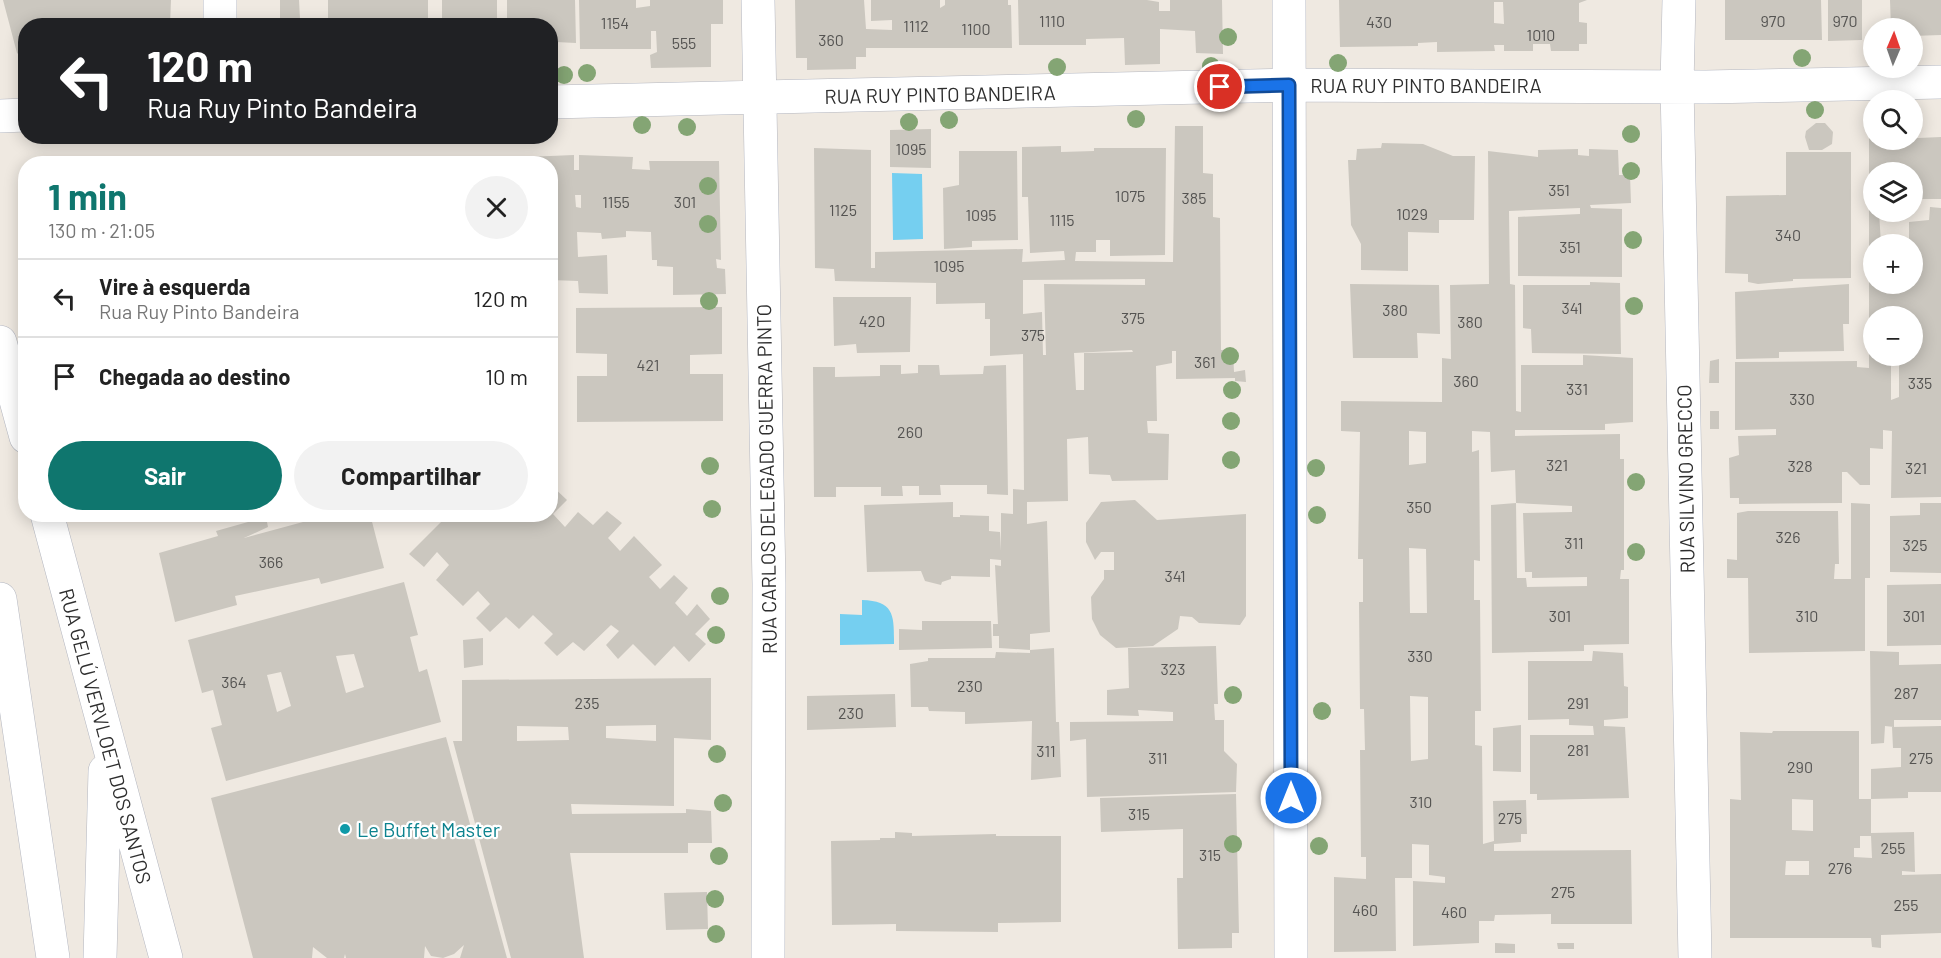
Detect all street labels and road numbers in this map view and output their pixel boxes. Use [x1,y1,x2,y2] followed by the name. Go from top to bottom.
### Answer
[1310,73,1542,97] street label: RUA RUY PINTO BANDEIRA
[824,80,1056,108] street label: RUA RUY PINTO BANDEIRA
[751,304,781,654] street label: RUA CARLOS DELEGADO GUERRA PINTO
[1671,384,1699,574] street label: RUA SILVINO GRECCO
[55,586,157,886] street label: RUA GELÚ VERVLOET DOS SANTOS

